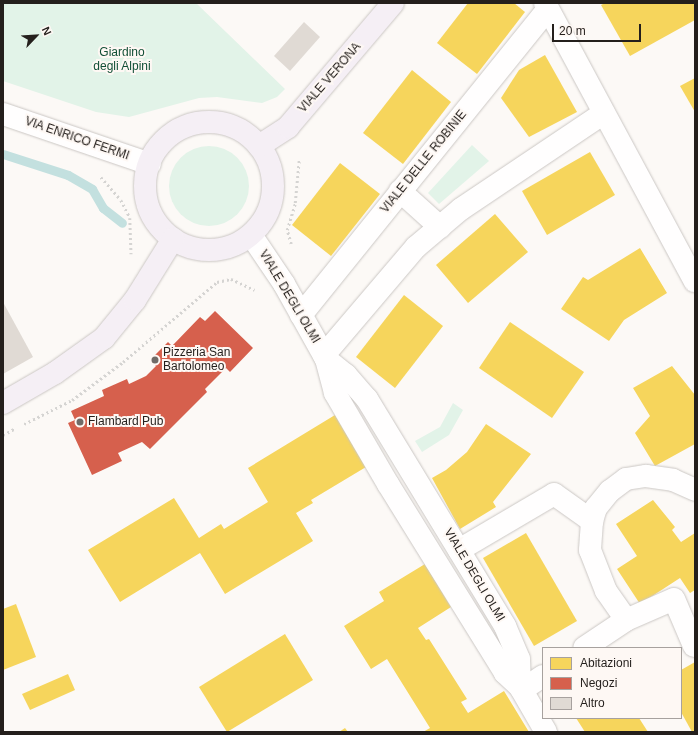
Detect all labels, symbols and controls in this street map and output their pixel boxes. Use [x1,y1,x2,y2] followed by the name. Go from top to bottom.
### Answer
[16,16,56,56] north arrow
[554,16,643,42] scale bar
[559,24,586,38] text: 20 m
[40,25,54,37] text: N
[296,40,364,116] street label: VIALE VERONA
[93,46,151,74] park label: Giardino degli Alpini
[378,108,470,216] street label: VIALE DELLE ROBINIE
[23,114,131,164] street label: VIA ENRICO FERMI
[256,248,322,346] street label: VIALE DEGLI OLMI
[163,346,230,374] place label: Pizzeria San Bartolomeo
[150,355,160,365] marker: Pizzeria San Bartolomeo
[88,415,163,429] place label: Flambard Pub
[75,417,85,427] marker: Flambard Pub
[441,526,507,624] street label: VIALE DEGLI OLMI
[542,647,682,719] legend
[580,656,632,670] text: Abitazioni
[580,676,617,690] text: Negozi
[580,696,605,710] text: Altro

